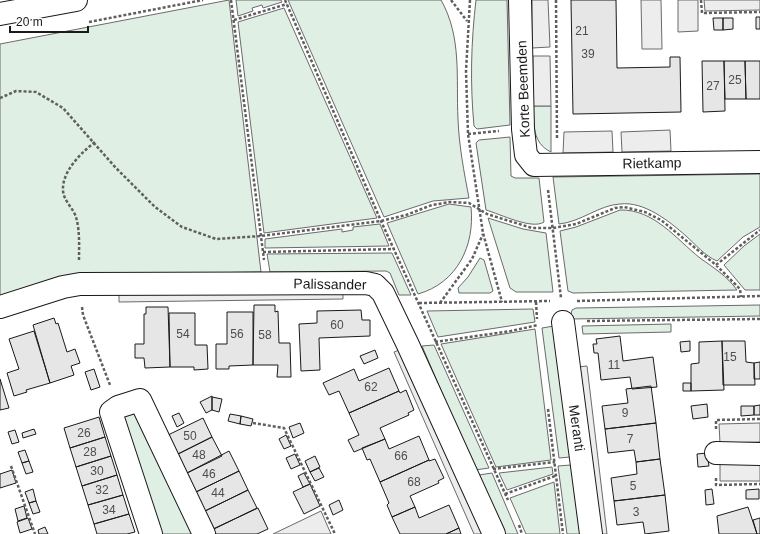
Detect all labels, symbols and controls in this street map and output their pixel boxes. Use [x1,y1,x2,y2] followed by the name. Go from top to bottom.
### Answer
[10,8,88,34] scale bar
[16,15,43,29] text: 20 m
[575,24,589,38] house number: 21
[513,40,533,138] street label: Korte Beemden
[581,47,595,61] house number: 39
[728,73,742,87] house number: 25
[706,79,720,93] house number: 27
[622,154,682,172] street label: Rietkamp
[293,275,367,293] street label: Palissander
[330,318,344,332] house number: 60
[176,327,190,341] house number: 54
[230,327,244,341] house number: 56
[258,328,272,342] house number: 58
[723,350,737,364] house number: 15
[608,358,621,372] house number: 11
[364,380,378,394] house number: 62
[566,404,588,452] street label: Meranti
[622,406,629,420] house number: 9
[77,426,91,440] house number: 26
[183,429,197,443] house number: 50
[627,432,634,446] house number: 7
[83,445,97,459] house number: 28
[192,448,206,462] house number: 48
[394,449,408,463] house number: 66
[90,464,104,478] house number: 30
[202,467,216,481] house number: 46
[407,475,421,489] house number: 68
[630,479,637,493] house number: 5
[95,483,109,497] house number: 32
[211,486,225,500] house number: 44
[102,503,116,517] house number: 34
[633,505,640,519] house number: 3

